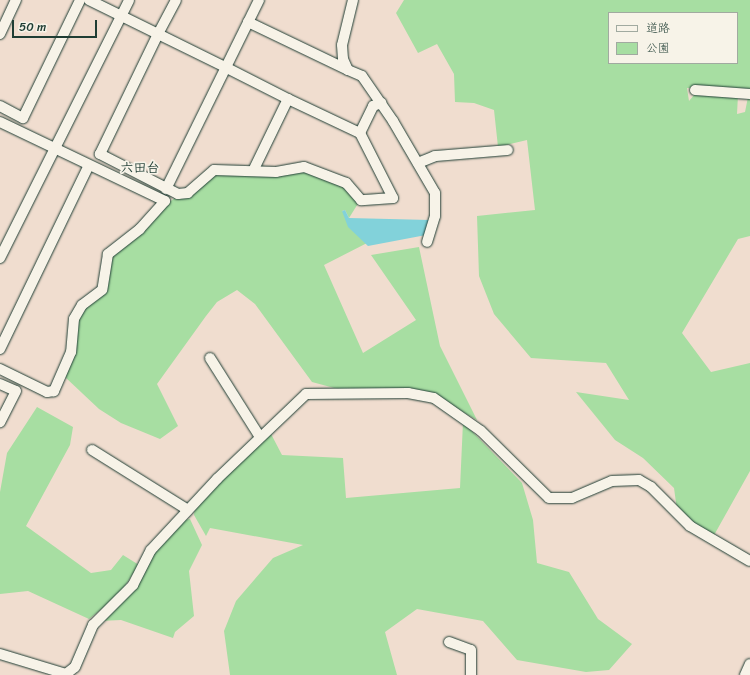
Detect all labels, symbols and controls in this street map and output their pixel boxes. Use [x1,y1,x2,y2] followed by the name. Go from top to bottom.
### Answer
[14,12,99,38] scale bar
[608,12,738,64] legend
[19,16,46,38] text: 50 m
[646,17,670,39] text: 道路
[646,37,670,59] text: 公園
[121,160,159,176] district label: 六田台

